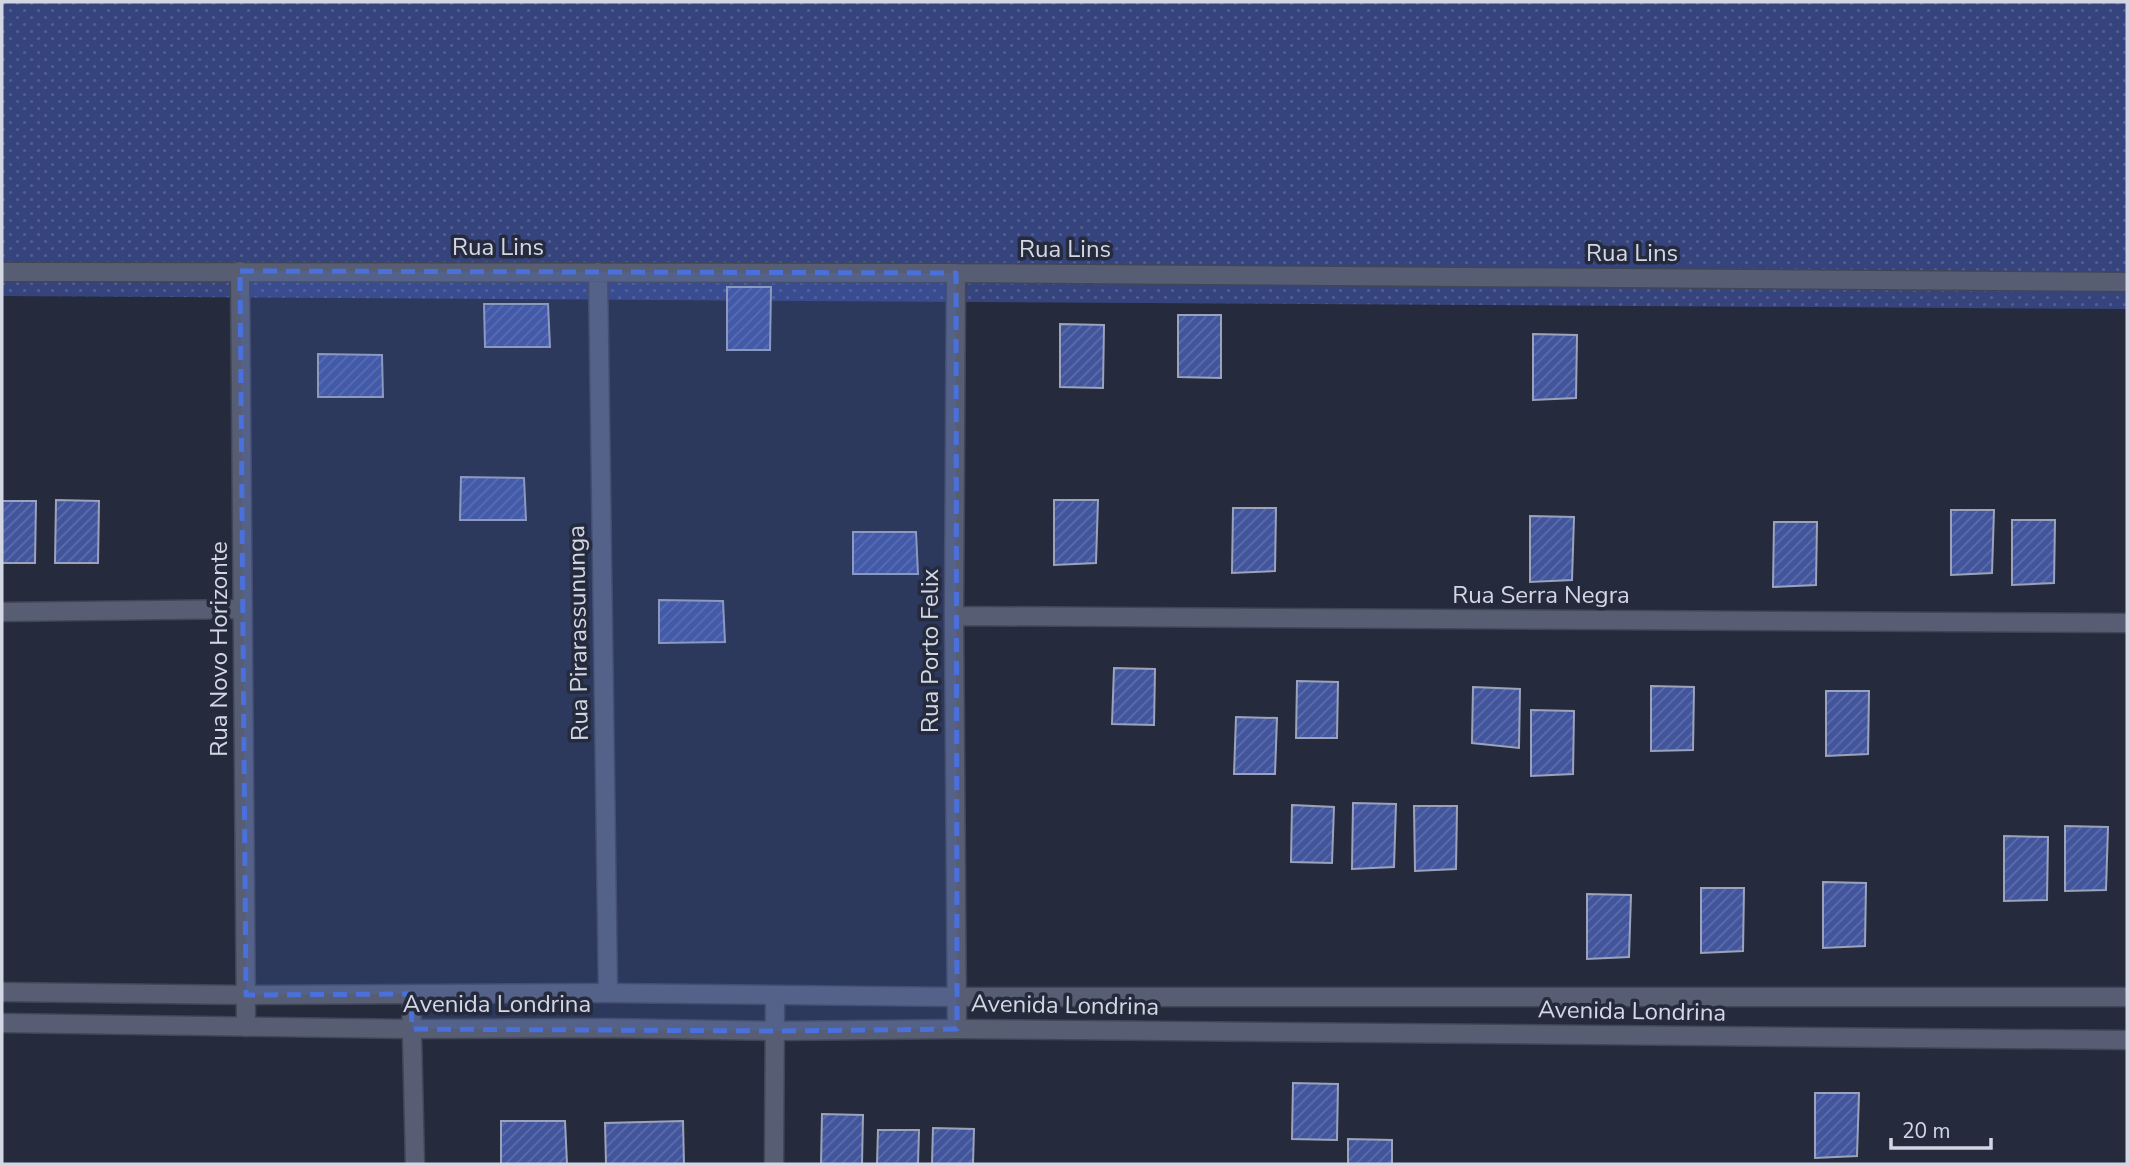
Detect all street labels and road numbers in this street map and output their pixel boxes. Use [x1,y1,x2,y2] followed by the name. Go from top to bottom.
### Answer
[452,231,544,263] street label: Rua Lins
[1019,233,1111,265] street label: Rua Lins
[1586,237,1678,269] street label: Rua Lins
[560,525,596,741] street label: Rua Pirarassununga
[203,541,235,757] street label: Rua Novo Horizonte
[914,569,946,733] street label: Rua Porto Felix
[1452,579,1630,611] street label: Rua Serra Negra
[971,987,1159,1023] street label: Avenida Londrina
[403,988,591,1020] street label: Avenida Londrina
[1538,993,1726,1029] street label: Avenida Londrina

